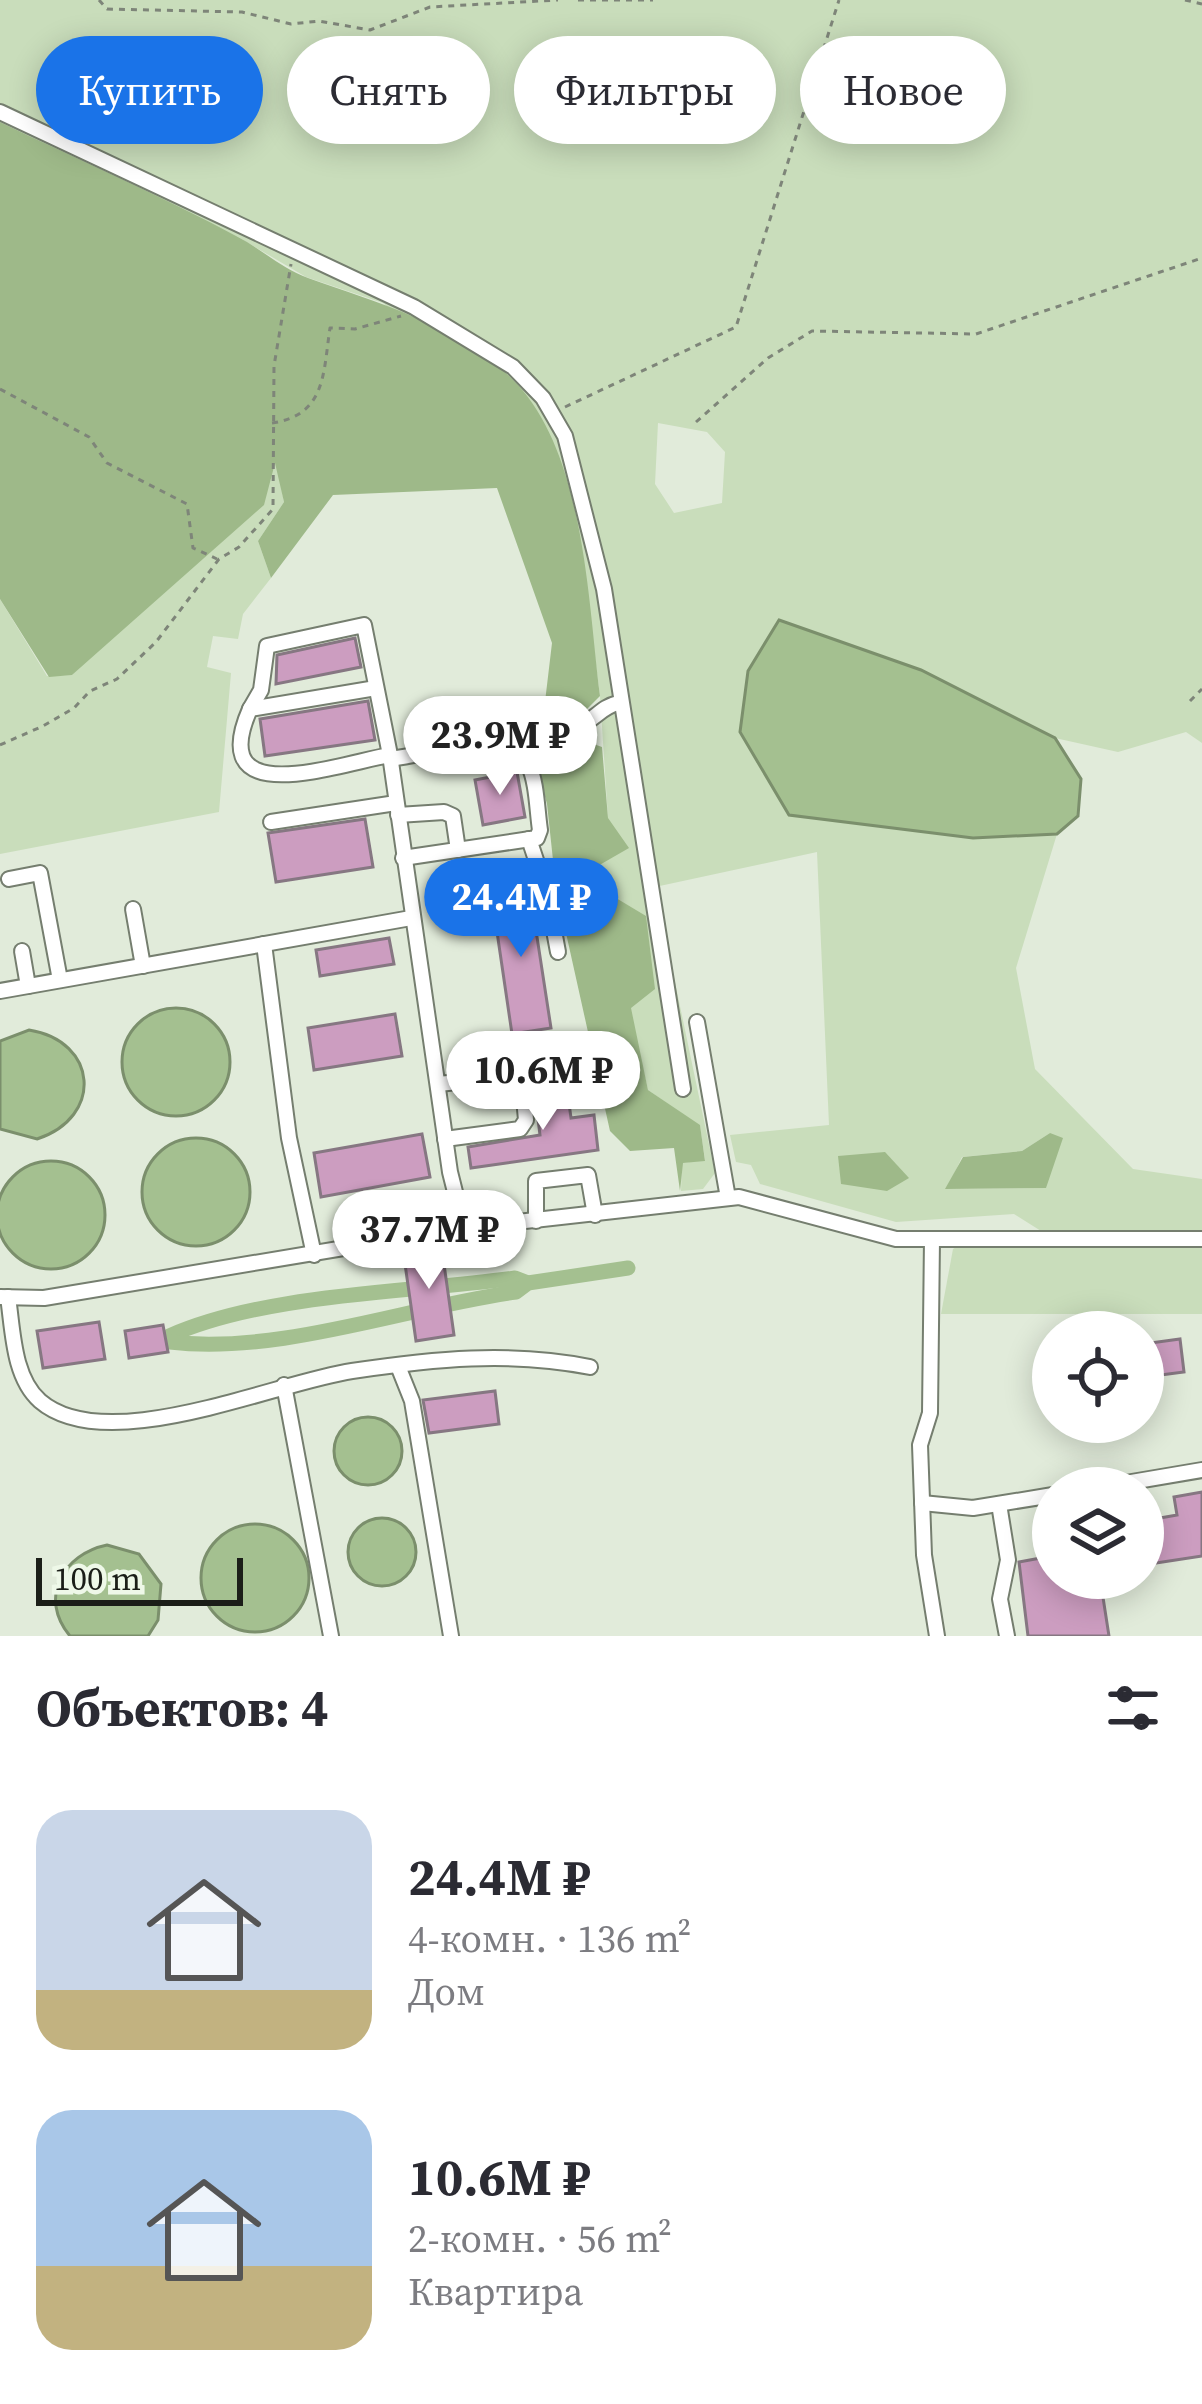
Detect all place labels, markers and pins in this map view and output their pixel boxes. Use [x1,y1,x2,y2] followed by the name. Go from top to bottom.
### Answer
[389,696,611,798] pin: 23.9M ₽
[410,858,632,960] pin: 24.4M ₽
[432,1031,654,1133] pin: 10.6M ₽
[318,1190,540,1292] pin: 37.7M ₽

